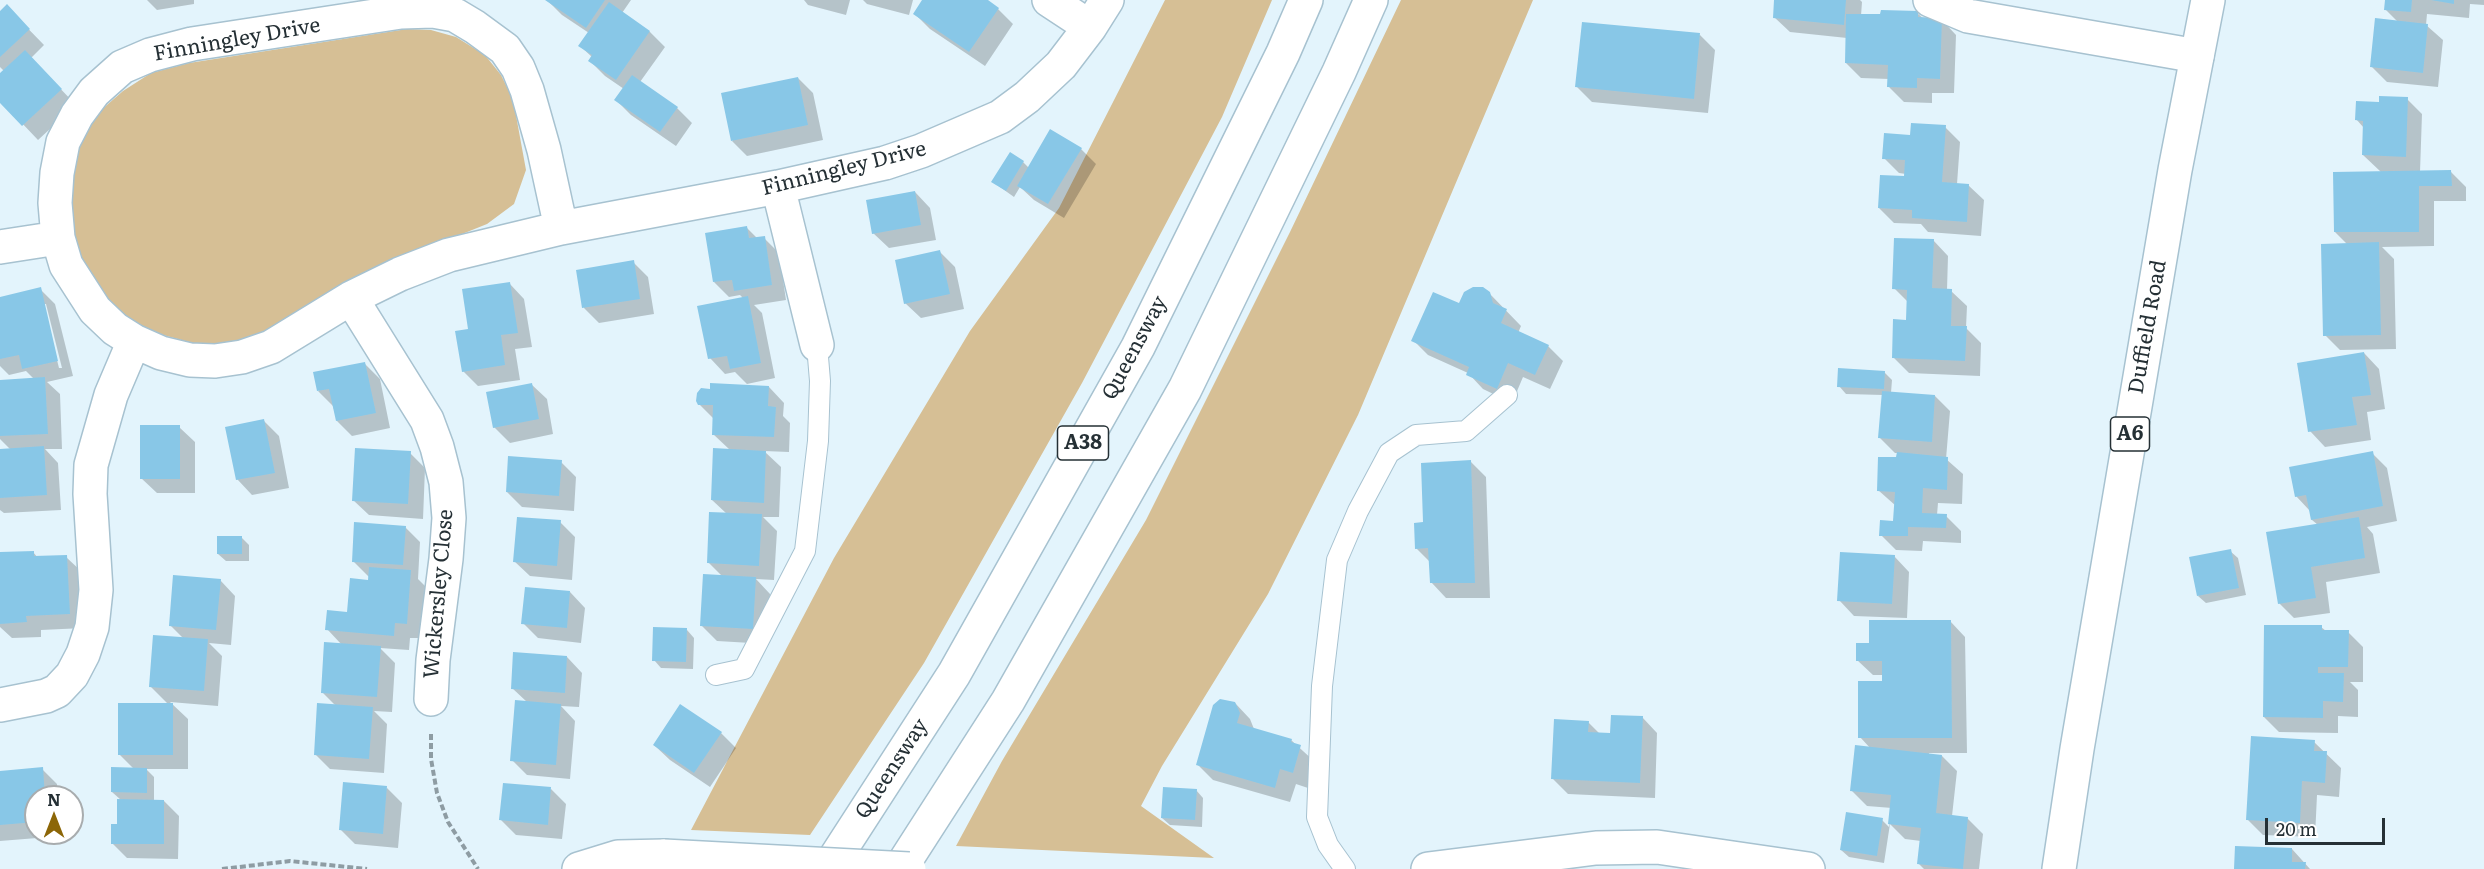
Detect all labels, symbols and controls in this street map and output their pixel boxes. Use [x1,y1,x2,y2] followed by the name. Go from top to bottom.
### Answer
[152,13,322,67] street label: Finningley Drive
[759,136,929,202] street label: Finningley Drive
[2124,258,2172,396] street label: Duffield Road
[1097,292,1173,404] street label: Queensway
[2110,417,2150,451] road number: A6
[1058,426,1108,460] road number: A38
[419,508,459,680] street label: Wickersley Close
[850,714,934,824] street label: Queensway
[24,785,84,845] north arrow
[47,787,61,811] text: N
[2268,806,2388,844] scale bar
[2276,815,2317,842] text: 20 m

